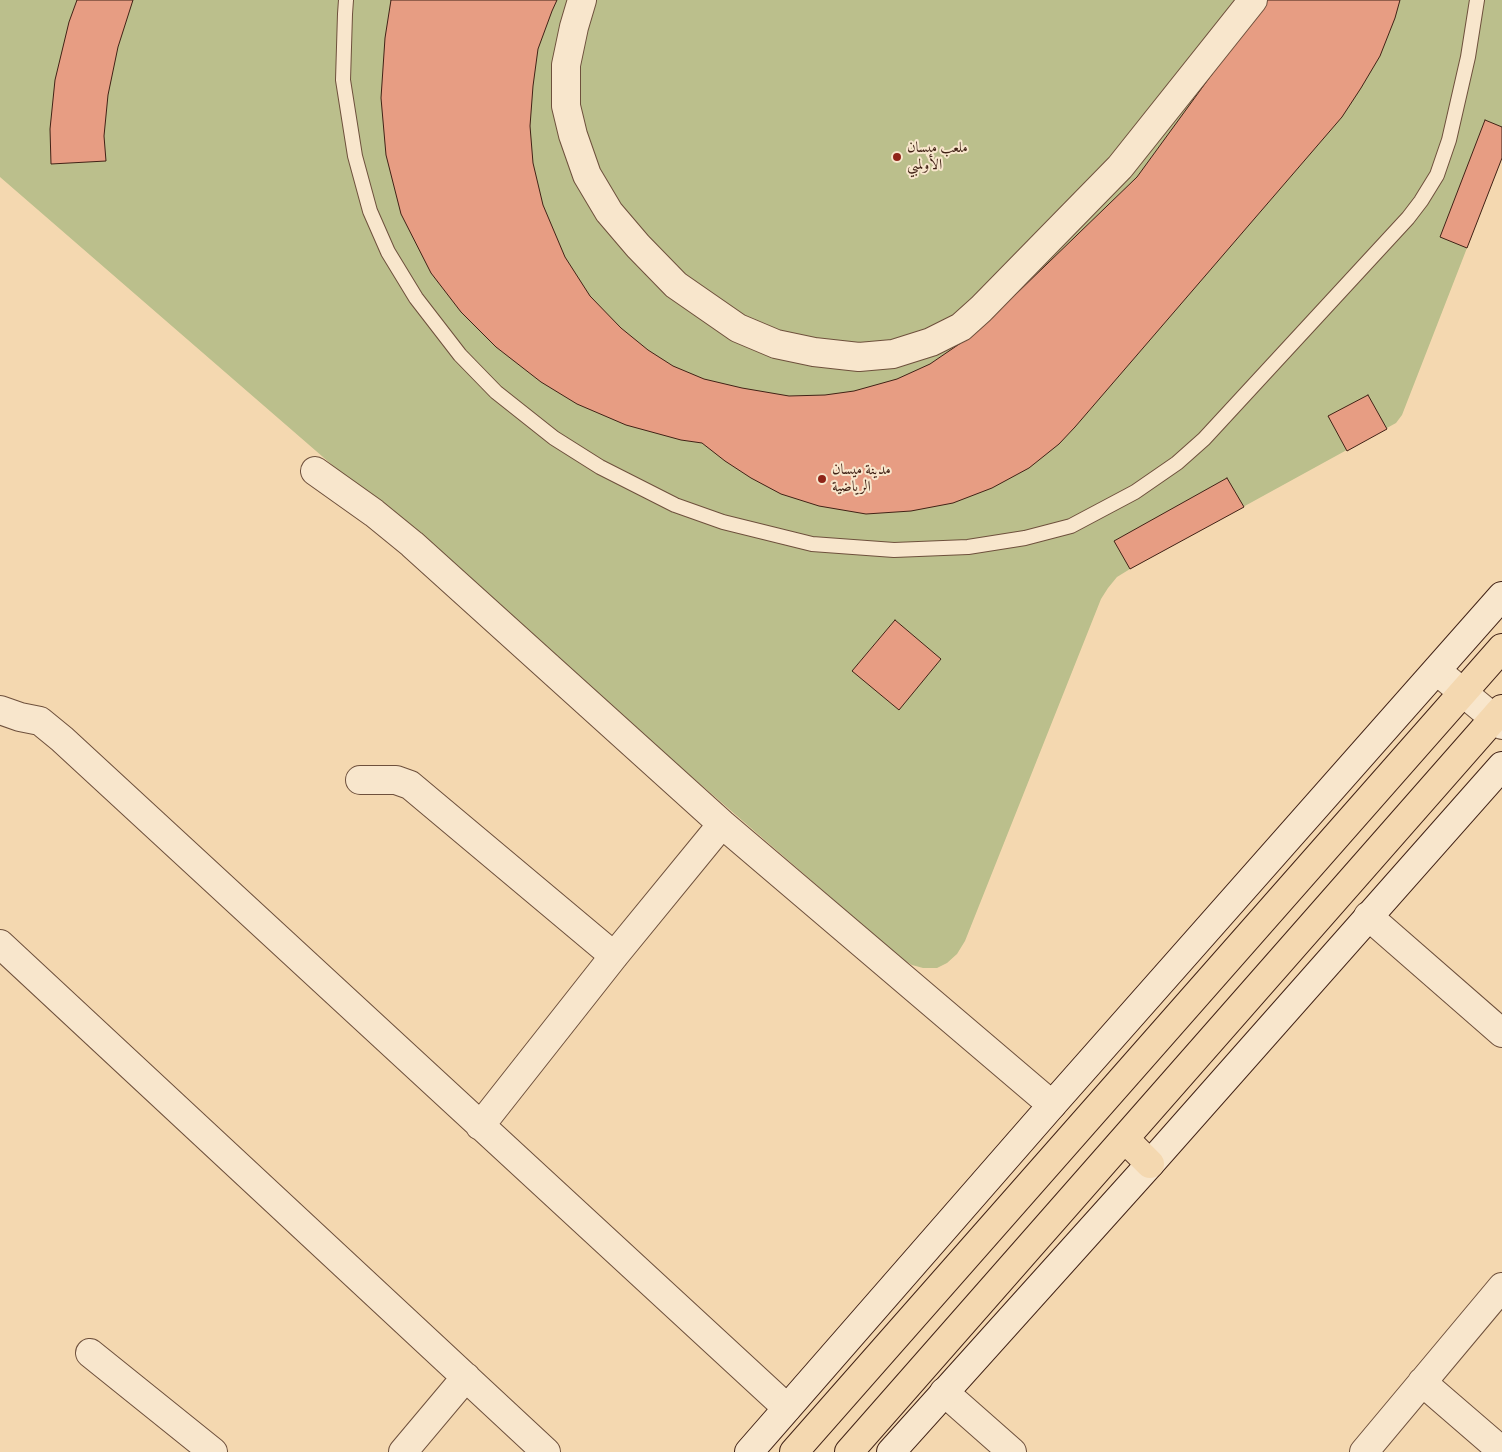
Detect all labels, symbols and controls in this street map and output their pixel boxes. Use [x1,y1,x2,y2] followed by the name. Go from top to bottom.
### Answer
[907,139,968,174] place label: ملعب ميسان الأولمبي
[891,151,903,163] marker: ملعب ميسان الأولمبي
[832,461,891,496] place label: مدينة ميسان الرياضية
[816,473,828,485] marker: مدينة ميسان الرياضية

